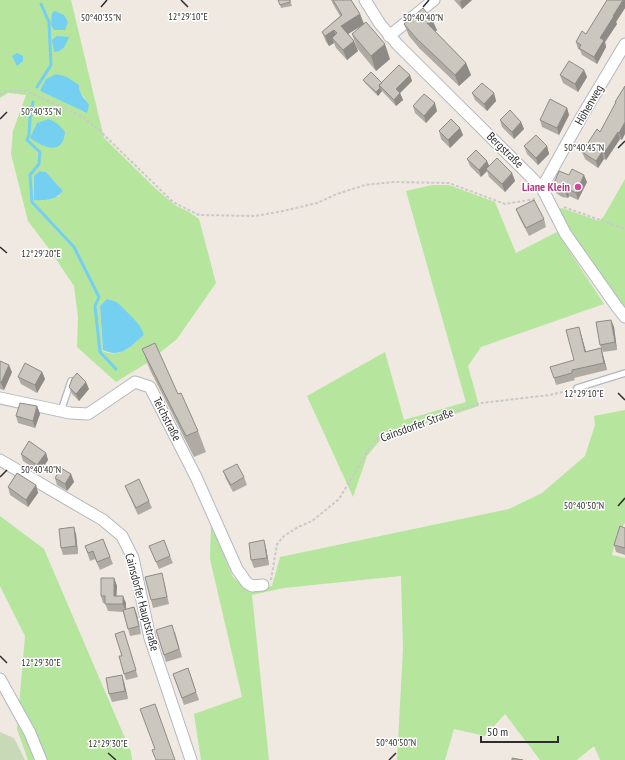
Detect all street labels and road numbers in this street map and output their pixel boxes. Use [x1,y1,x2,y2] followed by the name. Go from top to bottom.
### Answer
[571,82,606,128] street label: Höhenweg
[484,128,527,171] street label: Bergstraße
[150,394,185,443] street label: Teichstraße
[378,404,456,445] street label: Cainsdorfer Straße
[122,551,163,652] street label: Cainsdorfer Hauptstraße

